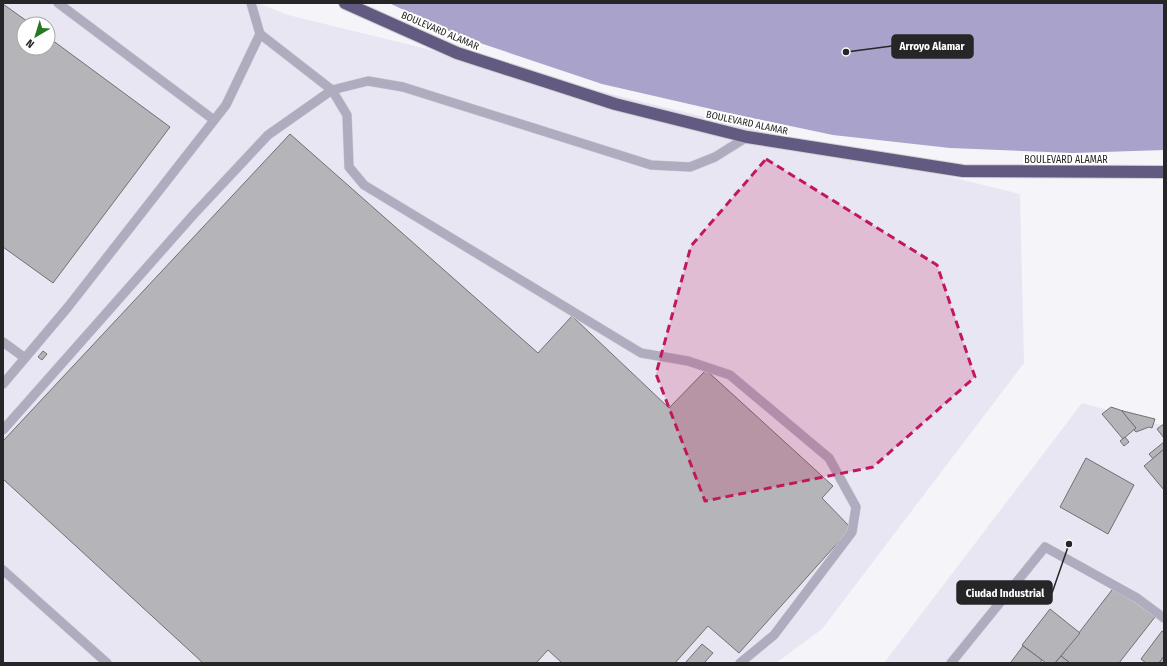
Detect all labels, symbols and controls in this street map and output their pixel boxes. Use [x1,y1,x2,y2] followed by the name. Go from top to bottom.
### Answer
[399,9,481,53] street label: BOULEVARD ALAMAR
[16,16,56,56] north arrow
[892,35,973,58] callout: Arroyo Alamar
[24,36,37,51] text: N
[898,40,966,53] text: Arroyo Alamar
[705,108,790,138] street label: BOULEVARD ALAMAR
[1024,154,1108,166] street label: BOULEVARD ALAMAR
[957,581,1052,604] callout: Ciudad Industrial
[966,587,1045,600] text: Ciudad Industrial

